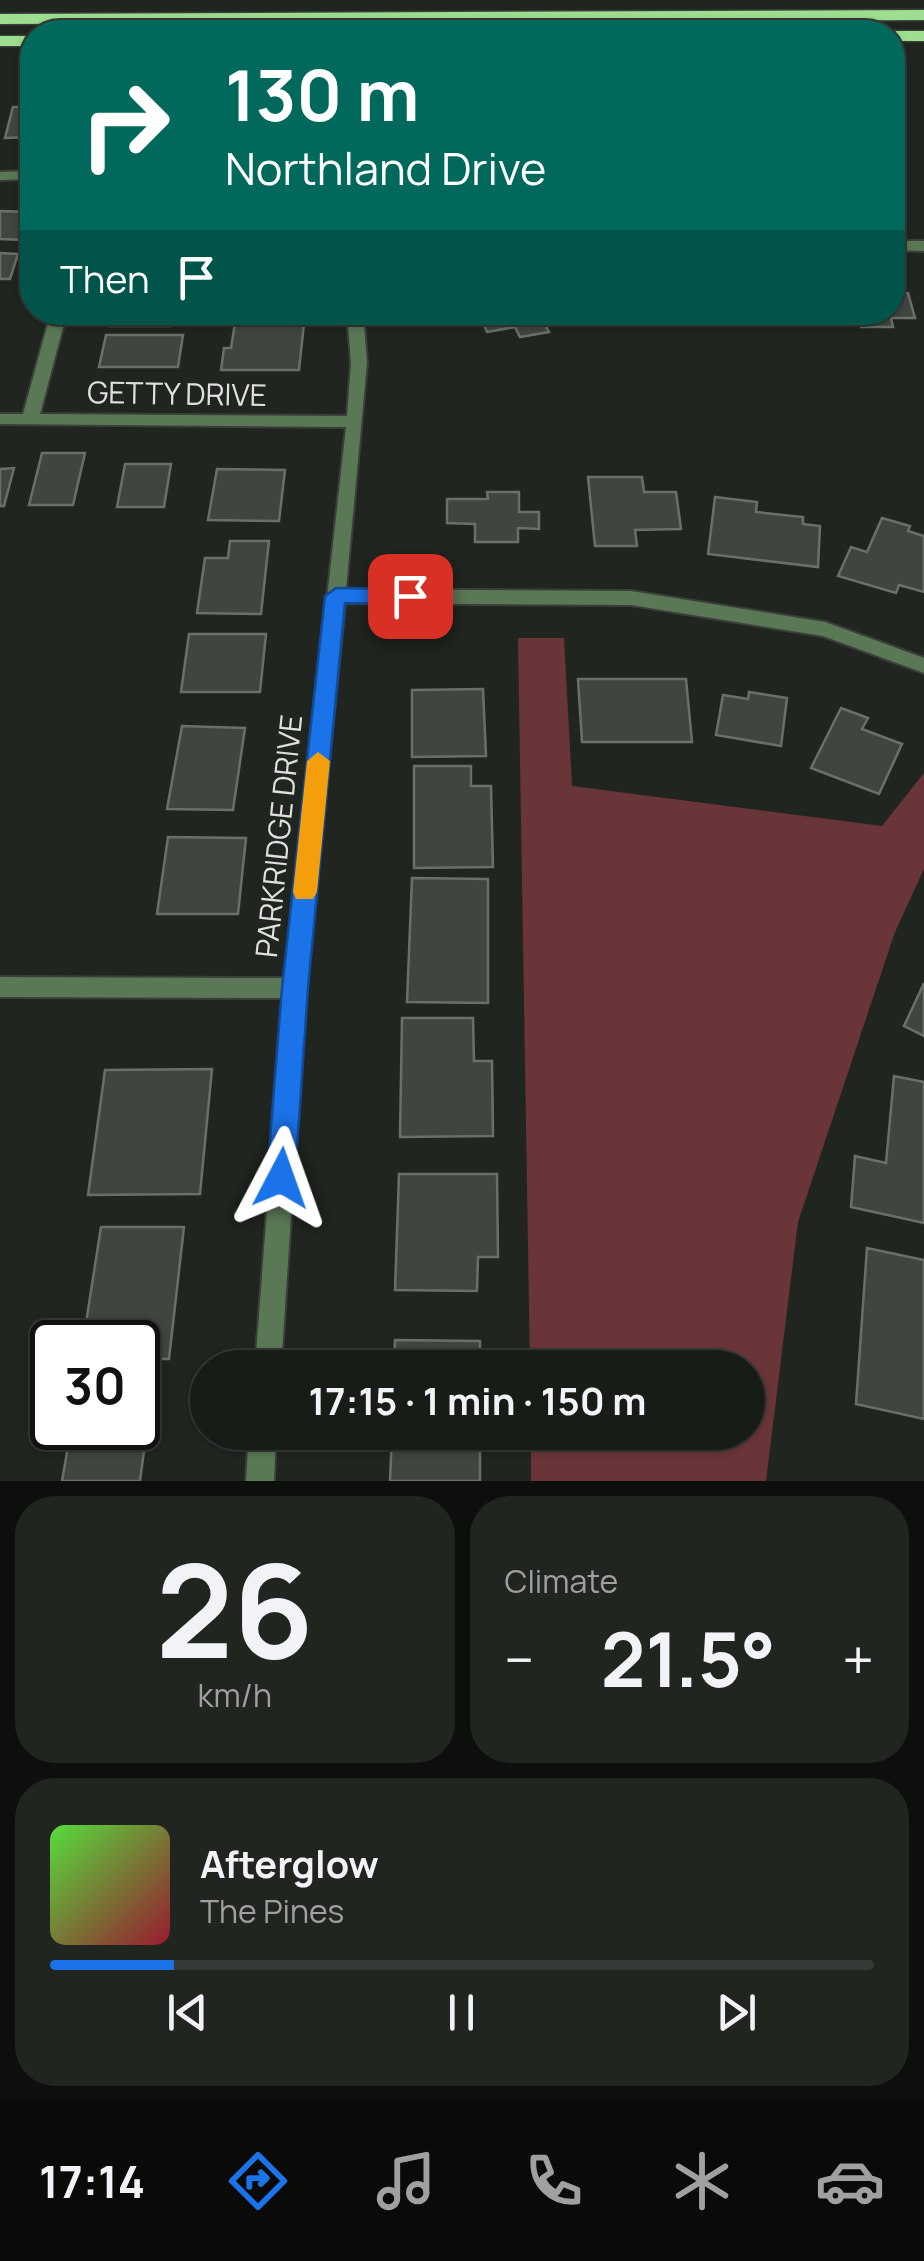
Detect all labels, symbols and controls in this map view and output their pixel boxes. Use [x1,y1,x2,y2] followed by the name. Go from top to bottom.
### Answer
[225,46,419,142] text: 130 m
[60,60,190,190] icon: right
[225,137,546,199] text: Northland Drive
[169,250,224,305] icon: arrive
[60,252,149,304] text: Then
[87,371,267,415] street label: GETTY DRIVE
[368,554,453,639] pin
[383,569,438,624] icon: arrive
[245,713,311,959] street label: PARKRIDGE DRIVE
[229,1126,333,1230] position arrow
[30,1320,160,1450] speed limit sign: 30
[308,1374,647,1426] text: 17:15 · 1 min · 150 m
[156,1519,314,1697] text: 26
[505,1559,618,1603] text: Climate
[601,1607,776,1710] text: 21.5°
[505,1621,534,1697] text: −
[842,1621,874,1697] text: +
[198,1673,272,1717] text: km/h
[200,1837,379,1889] text: Afterglow
[200,1889,344,1933] text: The Pines
[160,1985,215,2040] icon: previous
[434,1985,489,2040] icon: pause
[709,1985,764,2040] icon: next
[223,2146,293,2216] icon: directions
[371,2146,441,2216] icon: music
[519,2146,589,2216] icon: phone
[667,2146,737,2216] icon: climate
[815,2146,885,2216] icon: car
[39,2150,145,2212] text: 17:14

